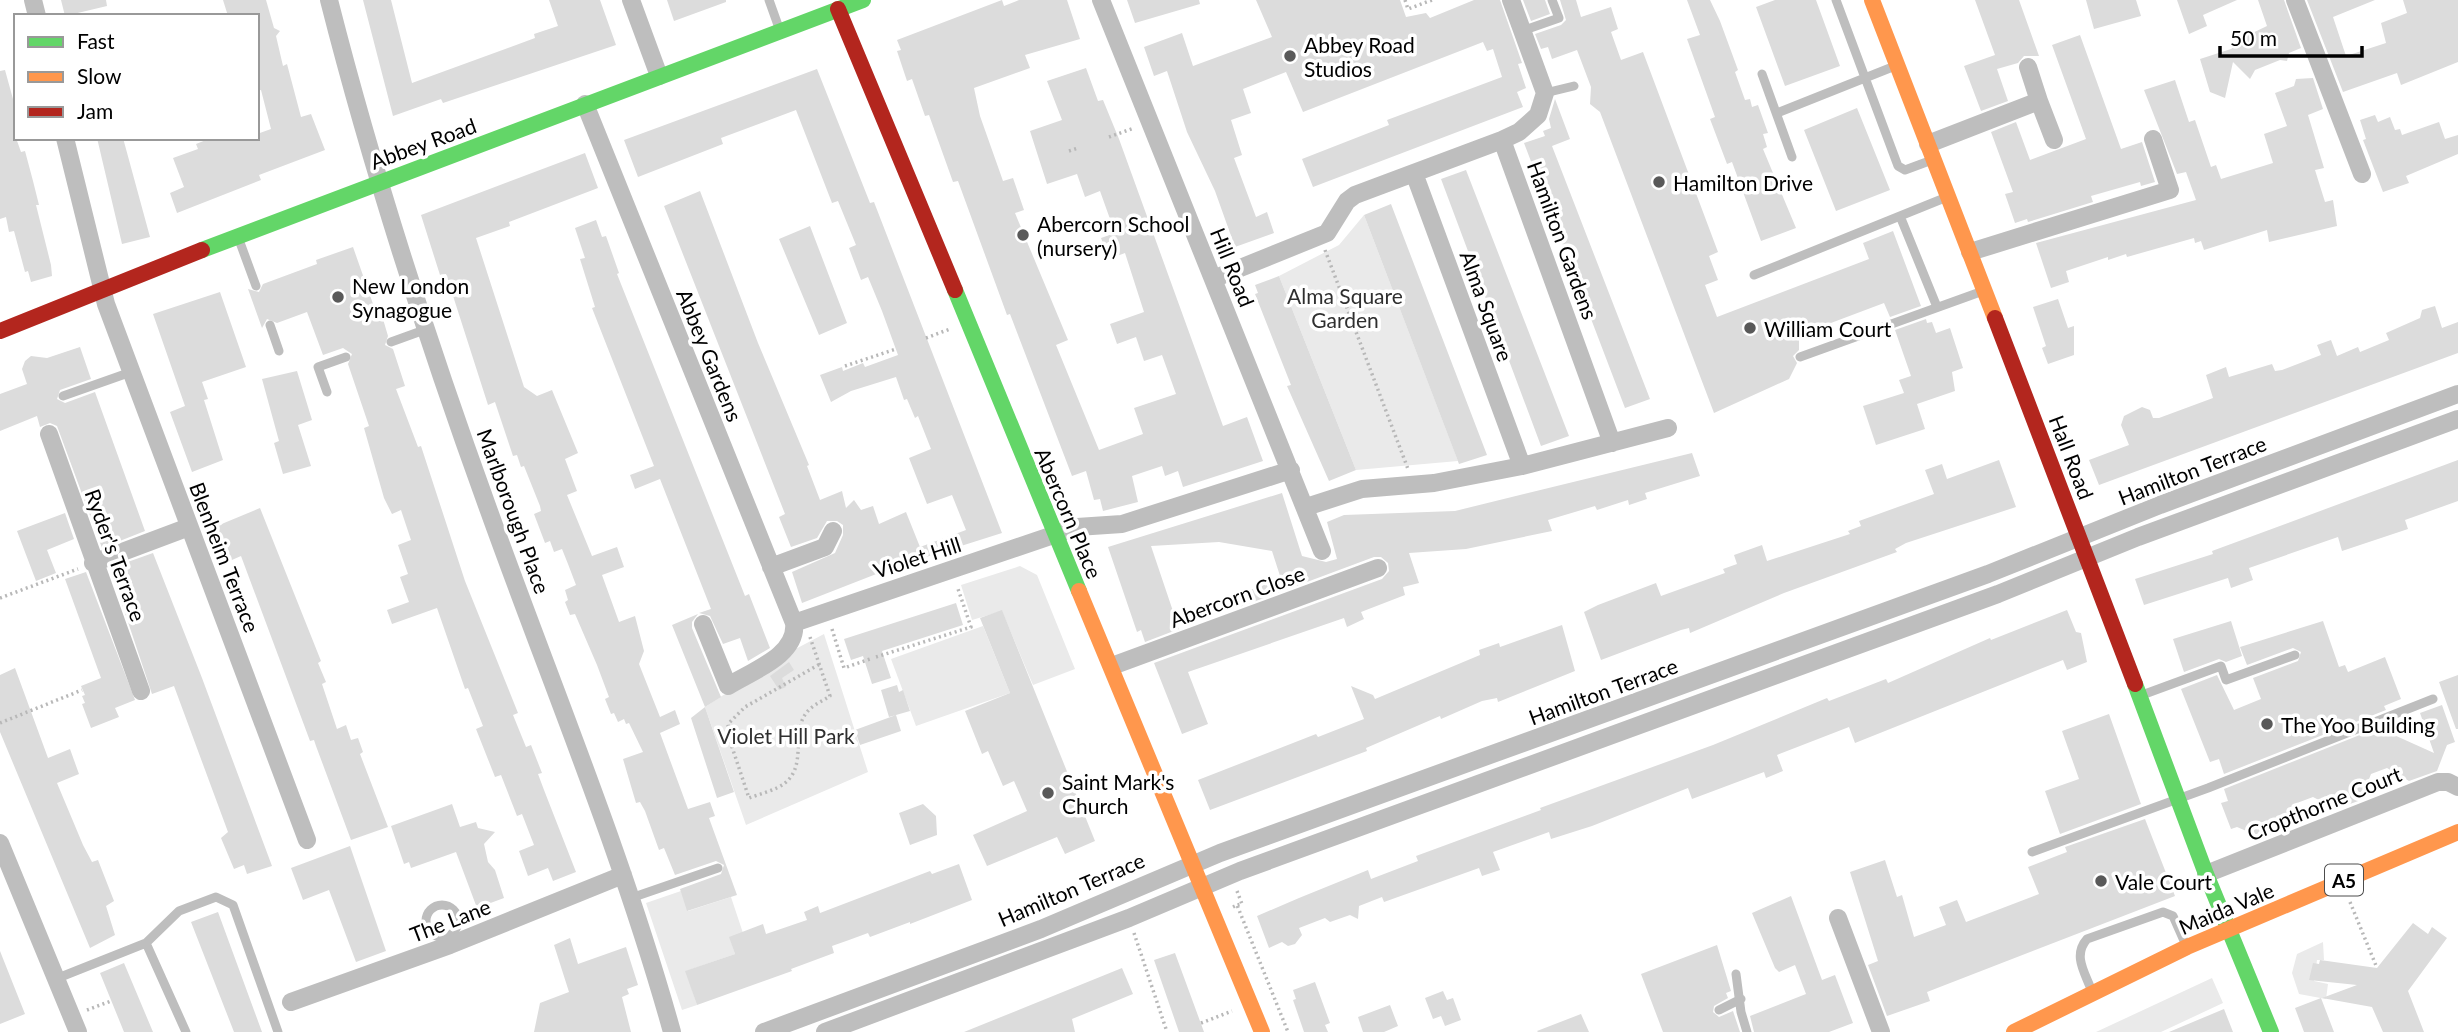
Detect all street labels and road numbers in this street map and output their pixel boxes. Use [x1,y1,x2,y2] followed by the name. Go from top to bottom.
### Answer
[367,112,479,174] street label: Abbey Road
[1523,157,1603,323] street label: Hamilton Gardens
[1206,224,1260,310] street label: Hill Road
[1455,247,1519,365] street label: Alma Square
[672,285,748,425] street label: Abbey Gardens
[2045,411,2099,503] street label: Hall Road
[473,425,555,597] street label: Marlborough Place
[2114,430,2270,510] street label: Hamilton Terrace
[1030,444,1108,582] street label: Abercorn Place
[185,479,265,635] street label: Blenheim Terrace
[80,485,152,625] street label: Ryder's Terrace
[870,531,964,583] street label: Violet Hill
[1166,560,1308,632] street label: Abercorn Close
[1525,652,1681,730] street label: Hamilton Terrace
[2243,760,2405,845] street label: Cropthorne Court
[994,847,1148,931] street label: Hamilton Terrace
[2325,864,2363,895] road number: A5
[2175,877,2277,939] street label: Maida Vale
[406,893,494,947] street label: The Lane

